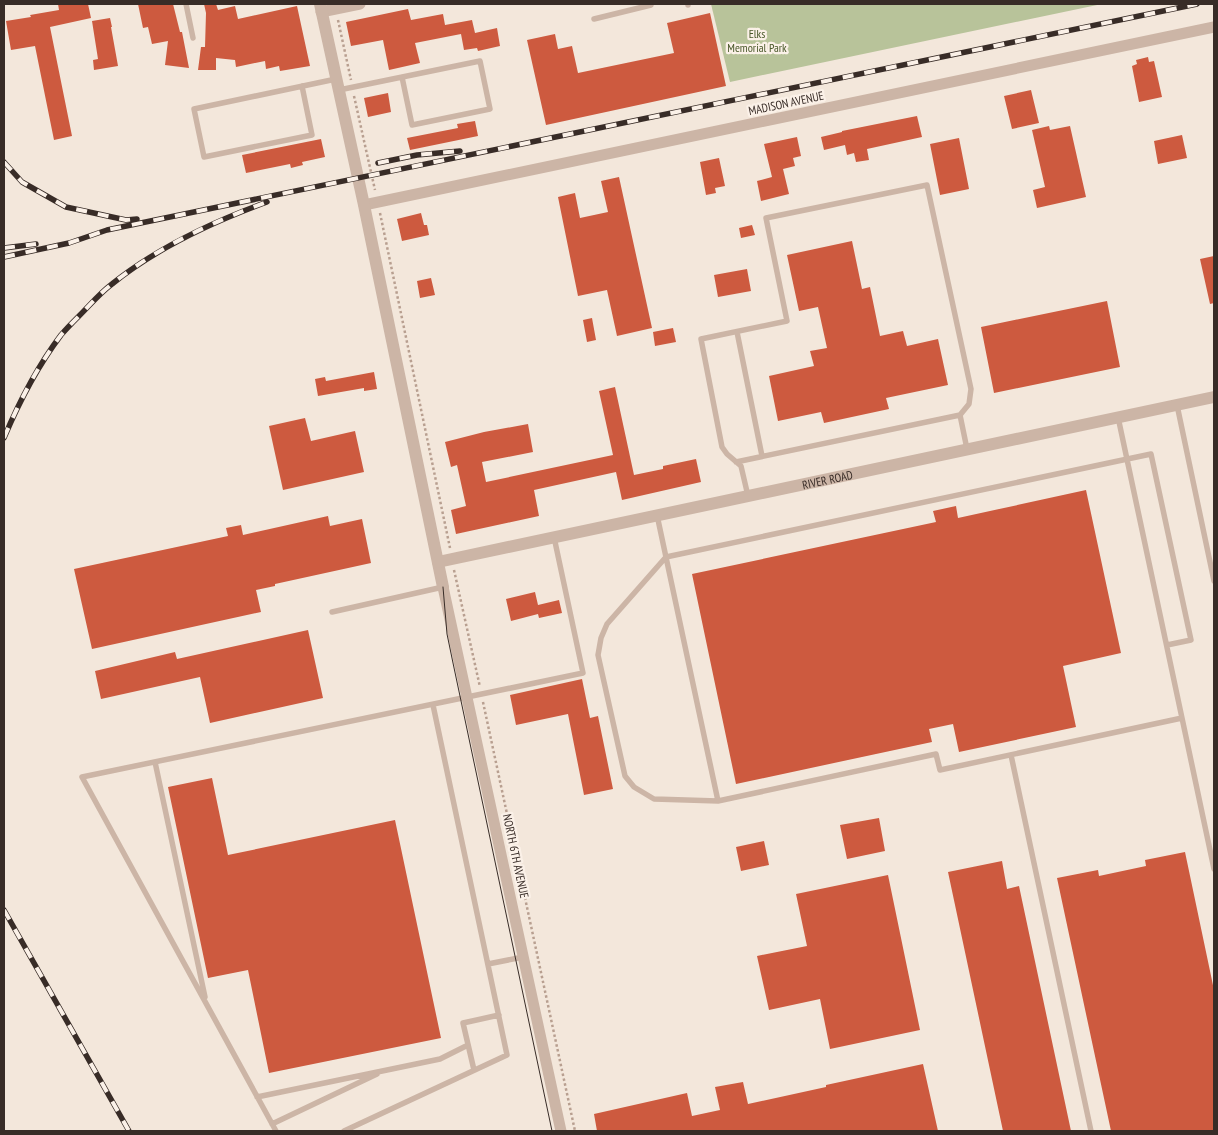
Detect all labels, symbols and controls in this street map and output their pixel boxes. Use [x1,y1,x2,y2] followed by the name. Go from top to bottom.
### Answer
[727,26,787,55] park label: Elks Memorial Park
[747,88,825,118] street label: MADISON AVENUE
[801,467,854,492] street label: RIVER ROAD
[500,812,532,900] street label: NORTH 6TH AVENUE

